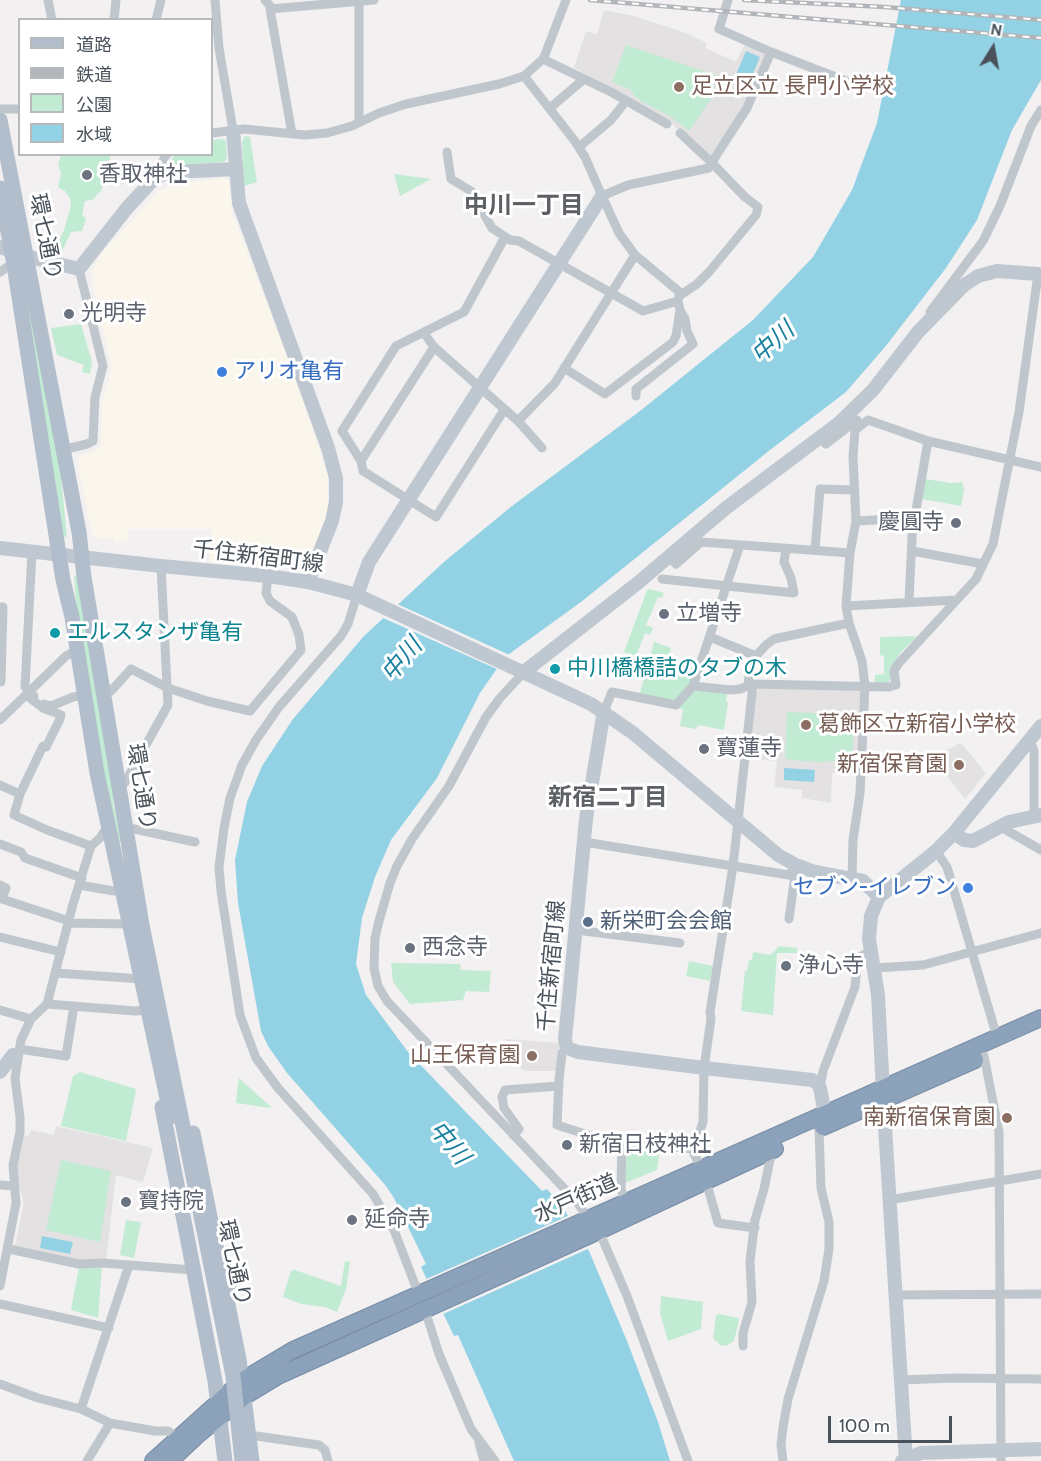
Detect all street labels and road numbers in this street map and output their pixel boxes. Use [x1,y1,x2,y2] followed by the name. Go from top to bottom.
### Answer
[24,191,66,283] street label: 環七通り
[191,536,325,578] street label: 千住新宿町線
[121,741,161,833] street label: 環七通り
[533,899,571,1033] street label: 千住新宿町線
[530,1169,622,1229] street label: 水戸街道
[212,1217,256,1309] street label: 環七通り

